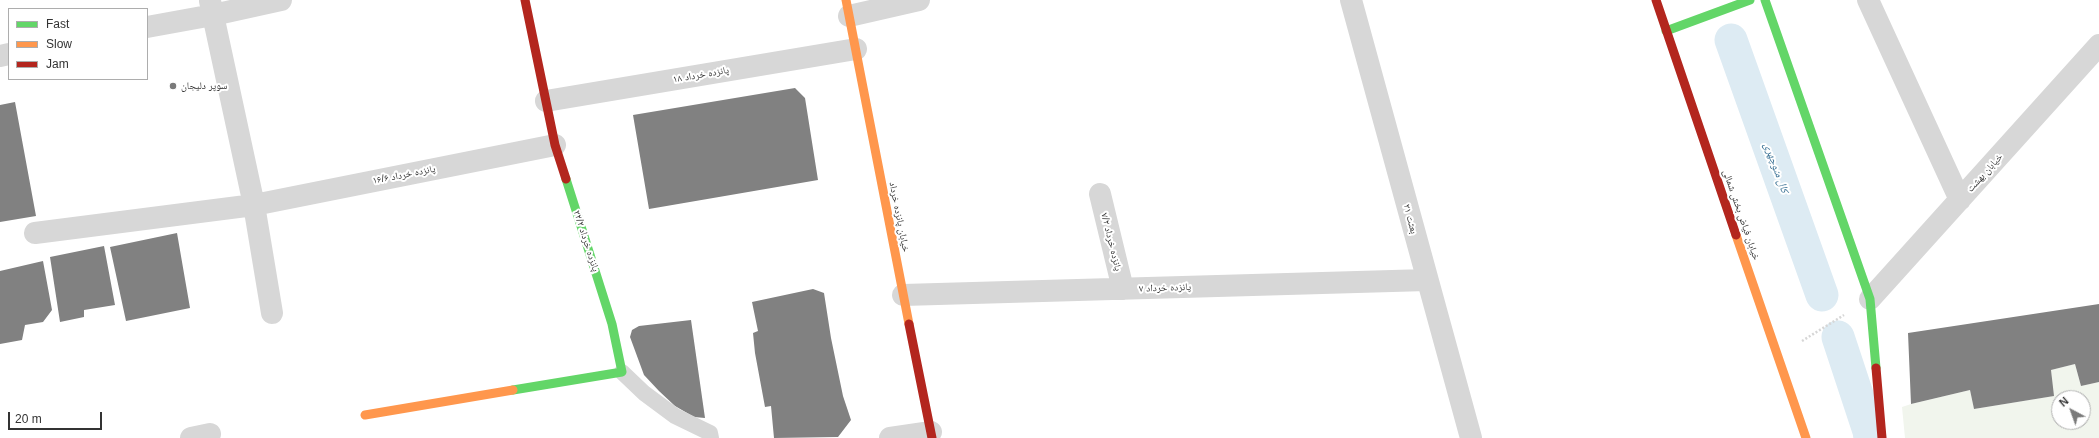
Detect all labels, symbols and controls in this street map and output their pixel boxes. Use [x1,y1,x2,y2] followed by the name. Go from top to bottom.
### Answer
[8,8,148,80] legend
[46,17,69,31] text: Fast
[46,37,72,51] text: Slow
[46,57,69,71] text: Jam
[672,64,730,86] street label: پانزده خرداد ۱۸
[181,80,227,92] place label: سوپر دلیجان
[168,81,178,91] marker: سوپر دلیجان
[1761,141,1791,195] water label: کال منوچهری
[1965,151,2005,195] street label: خیابان بهشت
[372,163,436,187] street label: پانزده خرداد ۱۶/۶
[1720,168,1762,262] street label: خیابان فیاض بخش شمالی
[886,181,912,253] street label: خیابان پانزده خرداد
[1400,203,1420,235] street label: بعثت ۲۱
[570,209,602,273] street label: پانزده خرداد ۲۲/۲
[1098,212,1124,272] street label: پانزده خرداد ۷/۲
[1139,281,1191,295] street label: پانزده خرداد ۷
[2051,390,2091,430] north arrow
[2057,395,2071,409] text: N
[10,404,104,430] scale bar
[15,412,42,426] text: 20 m

